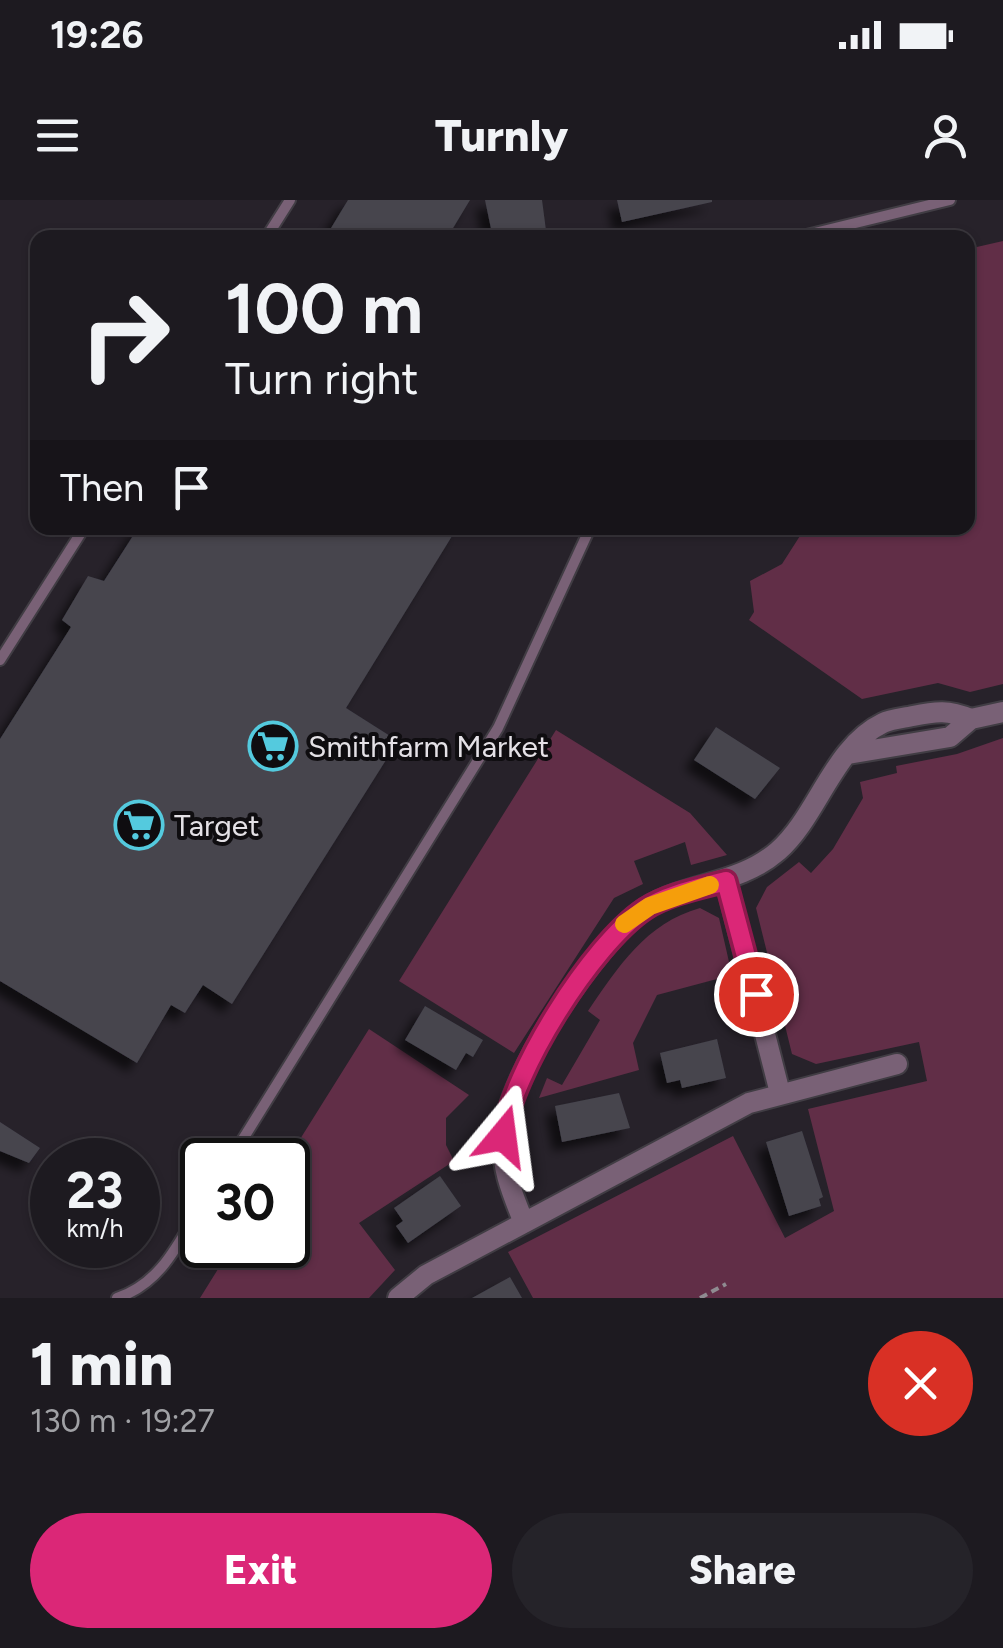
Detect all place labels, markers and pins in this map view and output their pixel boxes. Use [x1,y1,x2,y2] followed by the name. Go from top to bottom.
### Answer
[247,720,299,772] supermarket icon: Smithfarm Market
[308,728,549,765] place label: Smithfarm Market
[113,799,165,851] supermarket icon: Target
[174,807,259,844] place label: Target
[714,952,799,1037] pin

